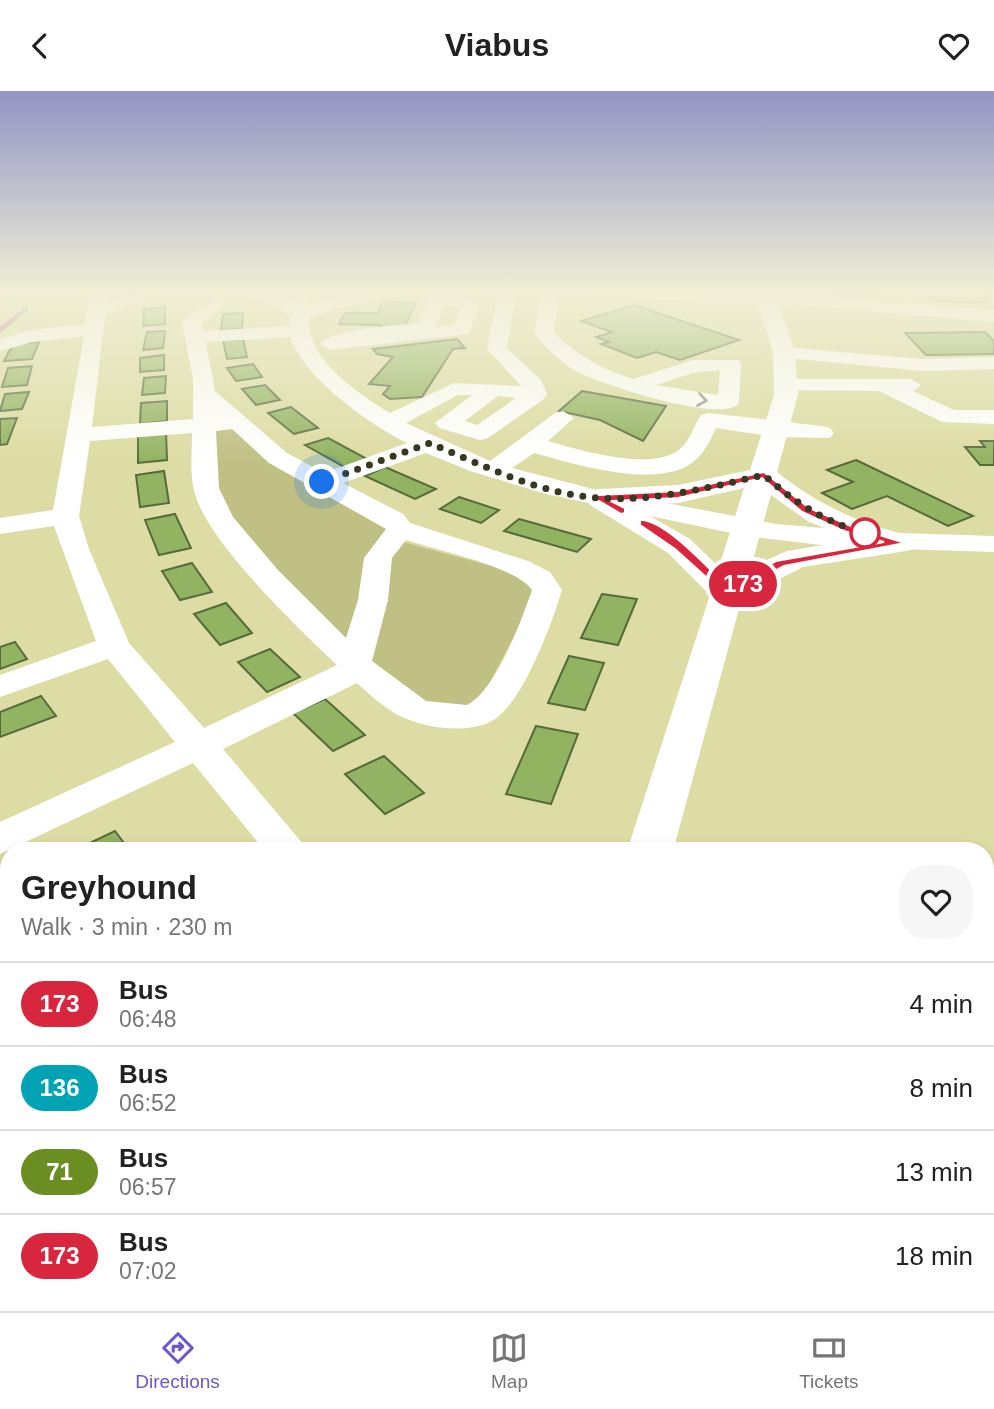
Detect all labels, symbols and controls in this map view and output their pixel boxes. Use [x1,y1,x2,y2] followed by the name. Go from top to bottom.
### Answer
[21,27,59,65] icon: back
[445,27,549,63] text: Viabus
[935,27,973,65] icon: heart
[696,392,708,407] one-way arrow
[304,464,339,499] your location
[850,518,880,548] unlabelled marker
[703,561,783,607] line badge: 173
[723,570,763,597] text: 173
[899,865,973,939] button: heart
[21,869,197,906] text: Greyhound
[21,914,232,940] text: Walk · 3 min · 230 m
[119,975,168,1005] text: Bus
[909,989,973,1019] text: 4 min
[39,990,80,1017] text: 173
[119,1006,177,1032] text: 06:48
[119,1059,168,1089] text: Bus
[909,1073,973,1103] text: 8 min
[39,1074,80,1101] text: 136
[119,1090,177,1116] text: 06:52
[119,1143,168,1173] text: Bus
[895,1157,973,1187] text: 13 min
[46,1158,73,1185] text: 71
[119,1174,177,1200] text: 06:57
[119,1227,168,1257] text: Bus
[895,1241,973,1271] text: 18 min
[39,1242,80,1269] text: 173
[119,1258,177,1284] text: 07:02
[135,1329,220,1393] tab: Directions
[490,1329,528,1393] tab: Map
[799,1329,859,1393] tab: Tickets

